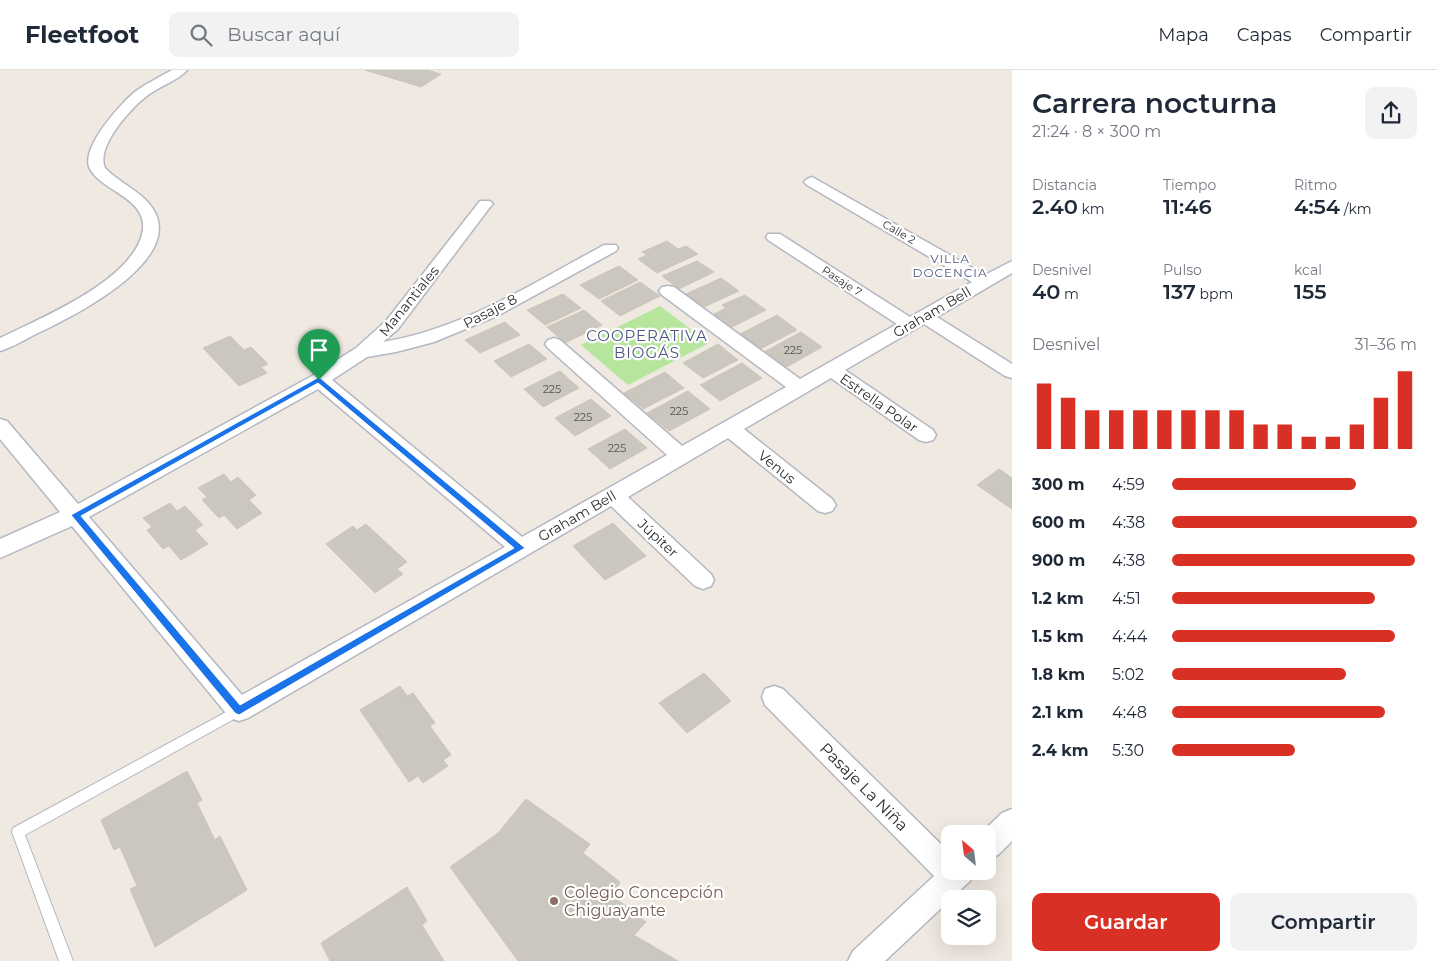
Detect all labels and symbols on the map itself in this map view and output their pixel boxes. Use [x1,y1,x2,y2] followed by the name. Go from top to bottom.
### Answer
[880,217,918,247] street label: Calle 2
[912,251,988,280] district label: VILLA DOCENCIA
[375,262,443,340] street label: Manantiales
[819,263,865,299] street label: Pasaje 7
[890,282,974,342] street label: Graham Bell
[460,290,520,332] street label: Pasaje 8
[586,326,708,362] district label: COOPERATIVA BIOGÁS
[298,329,340,380] pin
[784,343,802,357] house number: 225
[836,369,922,437] street label: Estrella Polar
[543,382,561,396] house number: 225
[670,404,688,418] house number: 225
[574,410,592,424] house number: 225
[608,441,626,455] house number: 225
[755,446,800,488] street label: Venus
[535,486,619,546] street label: Graham Bell
[633,514,682,562] street label: Júpiter
[816,739,912,835] street label: Pasaje La Niña
[941,825,996,880] north arrow
[564,883,724,920] place label: Colegio Concepción Chiguayante
[548,895,560,907] marker: Colegio Concepción Chiguayante

